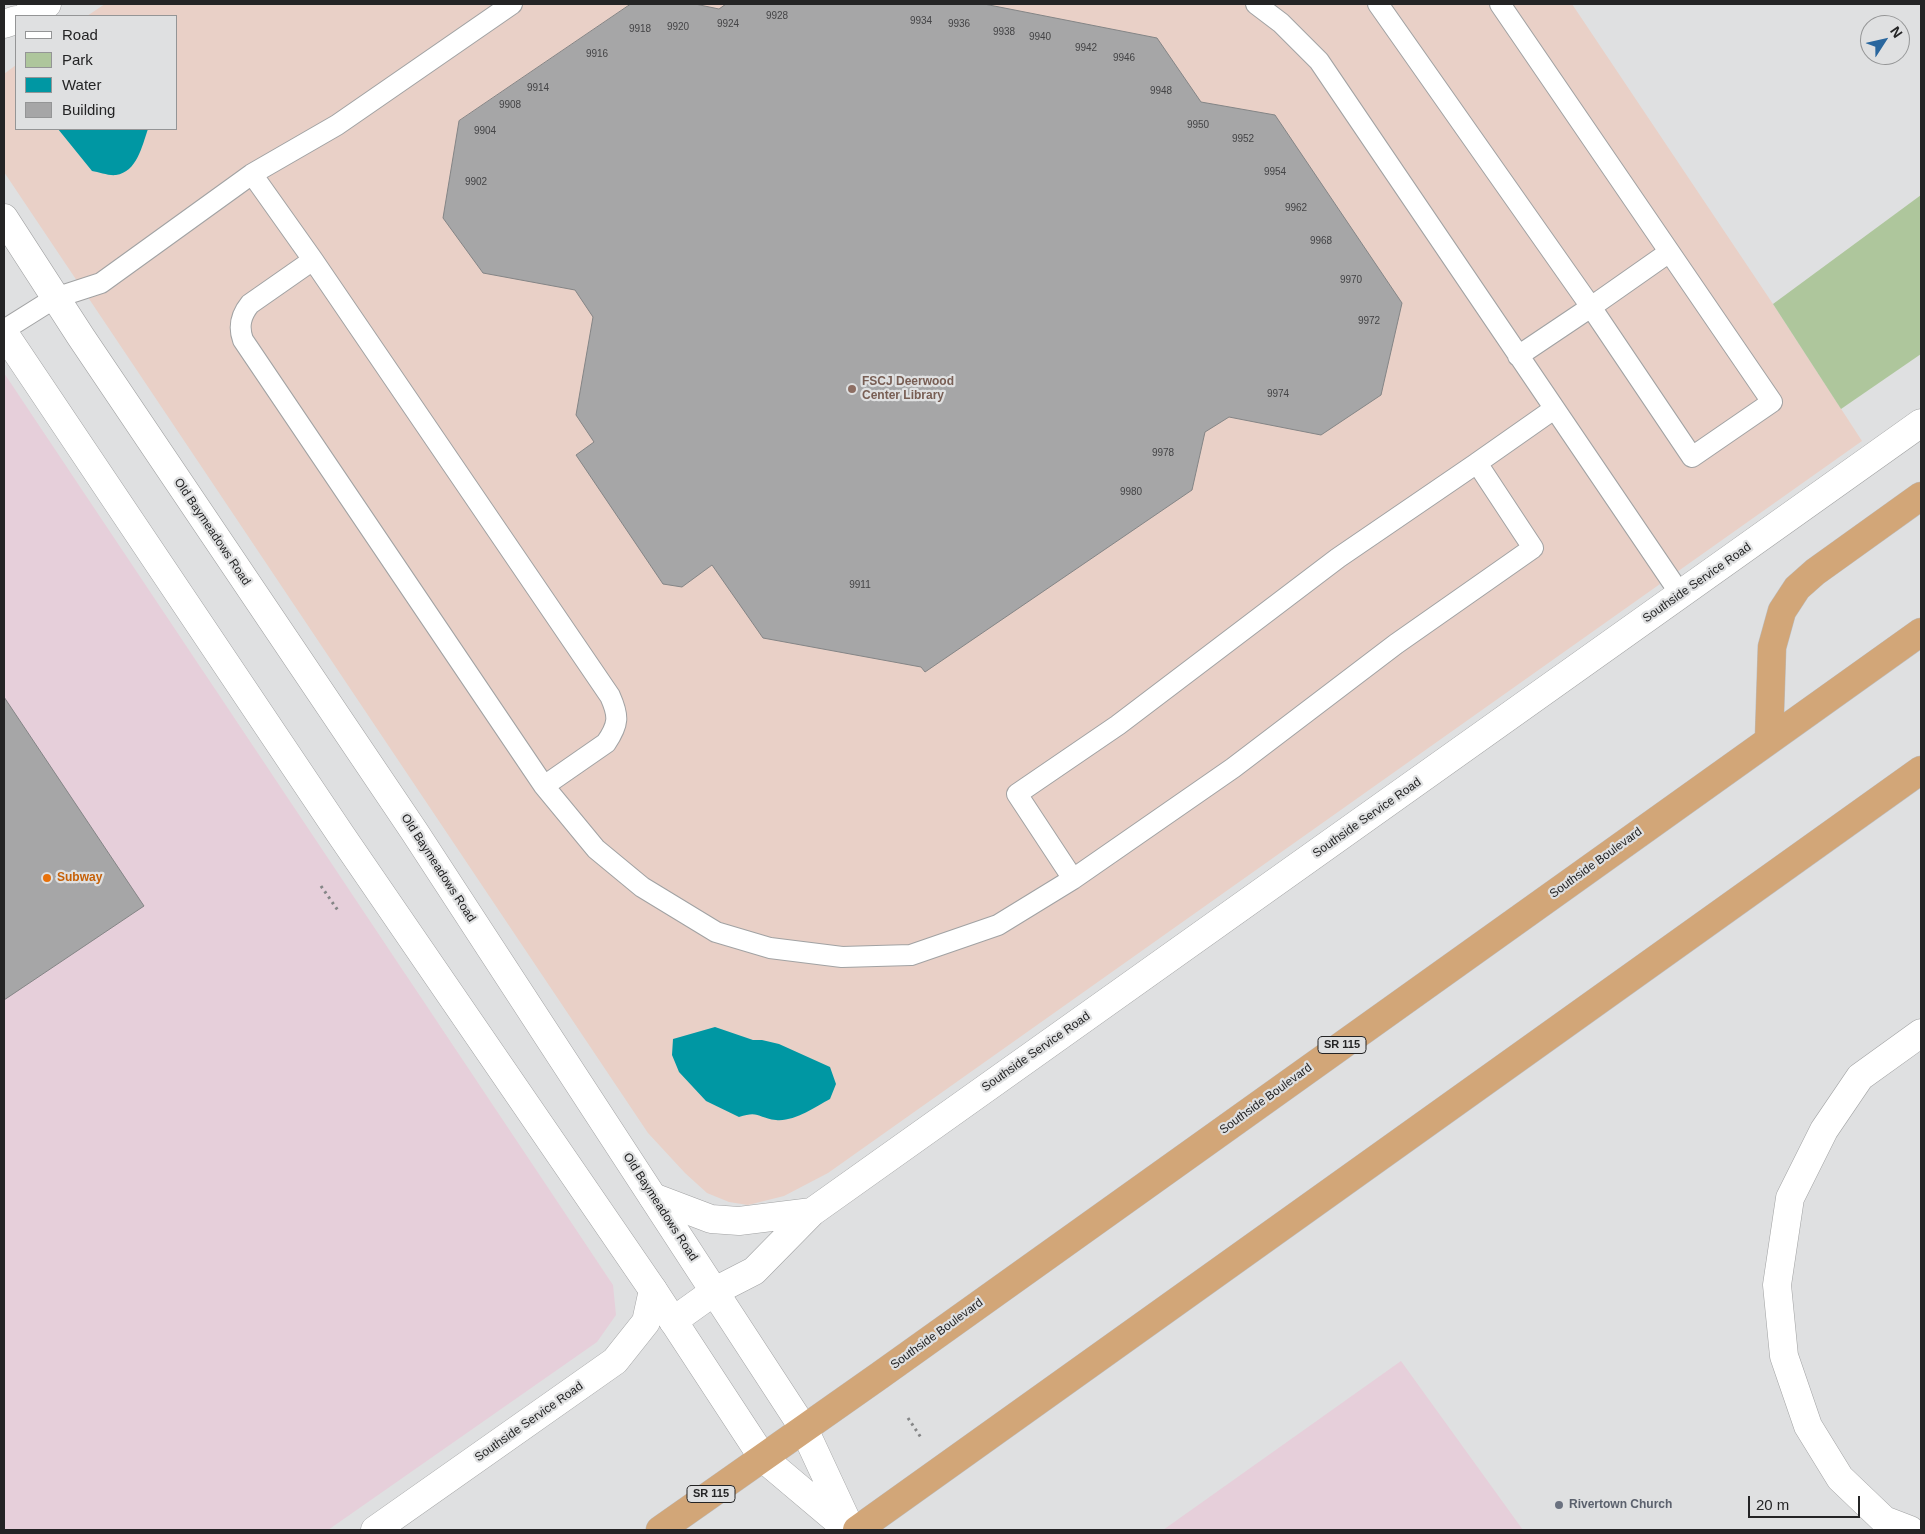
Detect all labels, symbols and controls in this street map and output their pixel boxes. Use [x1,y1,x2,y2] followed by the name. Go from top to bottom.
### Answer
[766,10,788,22] house number: 9928
[15,15,178,130] legend
[910,15,932,27] house number: 9934
[1860,15,1910,65] north arrow
[717,18,739,30] house number: 9924
[948,18,970,30] house number: 9936
[667,21,689,33] house number: 9920
[629,23,651,35] house number: 9918
[1887,23,1906,41] text: N
[62,26,98,43] text: Road
[993,26,1015,38] house number: 9938
[1029,31,1051,43] house number: 9940
[1075,42,1097,54] house number: 9942
[586,48,608,60] house number: 9916
[62,51,93,68] text: Park
[1113,52,1135,64] house number: 9946
[62,76,101,93] text: Water
[527,82,549,94] house number: 9914
[1150,85,1172,97] house number: 9948
[499,99,521,111] house number: 9908
[62,101,115,118] text: Building
[1187,119,1209,131] house number: 9950
[474,125,496,137] house number: 9904
[1232,133,1254,145] house number: 9952
[1264,166,1286,178] house number: 9954
[465,176,487,188] house number: 9902
[1285,202,1307,214] house number: 9962
[1310,235,1332,247] house number: 9968
[1340,274,1362,286] house number: 9970
[1358,315,1380,327] house number: 9972
[862,375,954,403] place label: FSCJ Deerwood Center Library
[846,383,858,395] marker: FSCJ Deerwood Center Library
[1267,388,1289,400] house number: 9974
[1152,447,1174,459] house number: 9978
[171,476,253,588] street label: Old Baymeadows Road
[1120,486,1142,498] house number: 9980
[1640,540,1754,626] street label: Southside Service Road
[849,579,871,591] house number: 9911
[1310,775,1424,861] street label: Southside Service Road
[398,811,478,925] street label: Old Baymeadows Road
[1547,825,1645,901] street label: Southside Boulevard
[57,871,102,885] place label: Subway
[41,872,53,884] marker: Subway
[979,1009,1093,1095] street label: Southside Service Road
[1318,1036,1366,1054] road number: SR 115
[1217,1061,1315,1137] street label: Southside Boulevard
[620,1150,700,1264] street label: Old Baymeadows Road
[888,1296,986,1372] street label: Southside Boulevard
[472,1379,586,1465] street label: Southside Service Road
[687,1486,735,1502] road number: SR 115
[1750,1486,1862,1518] scale bar
[1756,1496,1789,1513] text: 20 m
[1569,1498,1672,1512] place label: Rivertown Church
[1553,1499,1565,1511] marker: Rivertown Church

